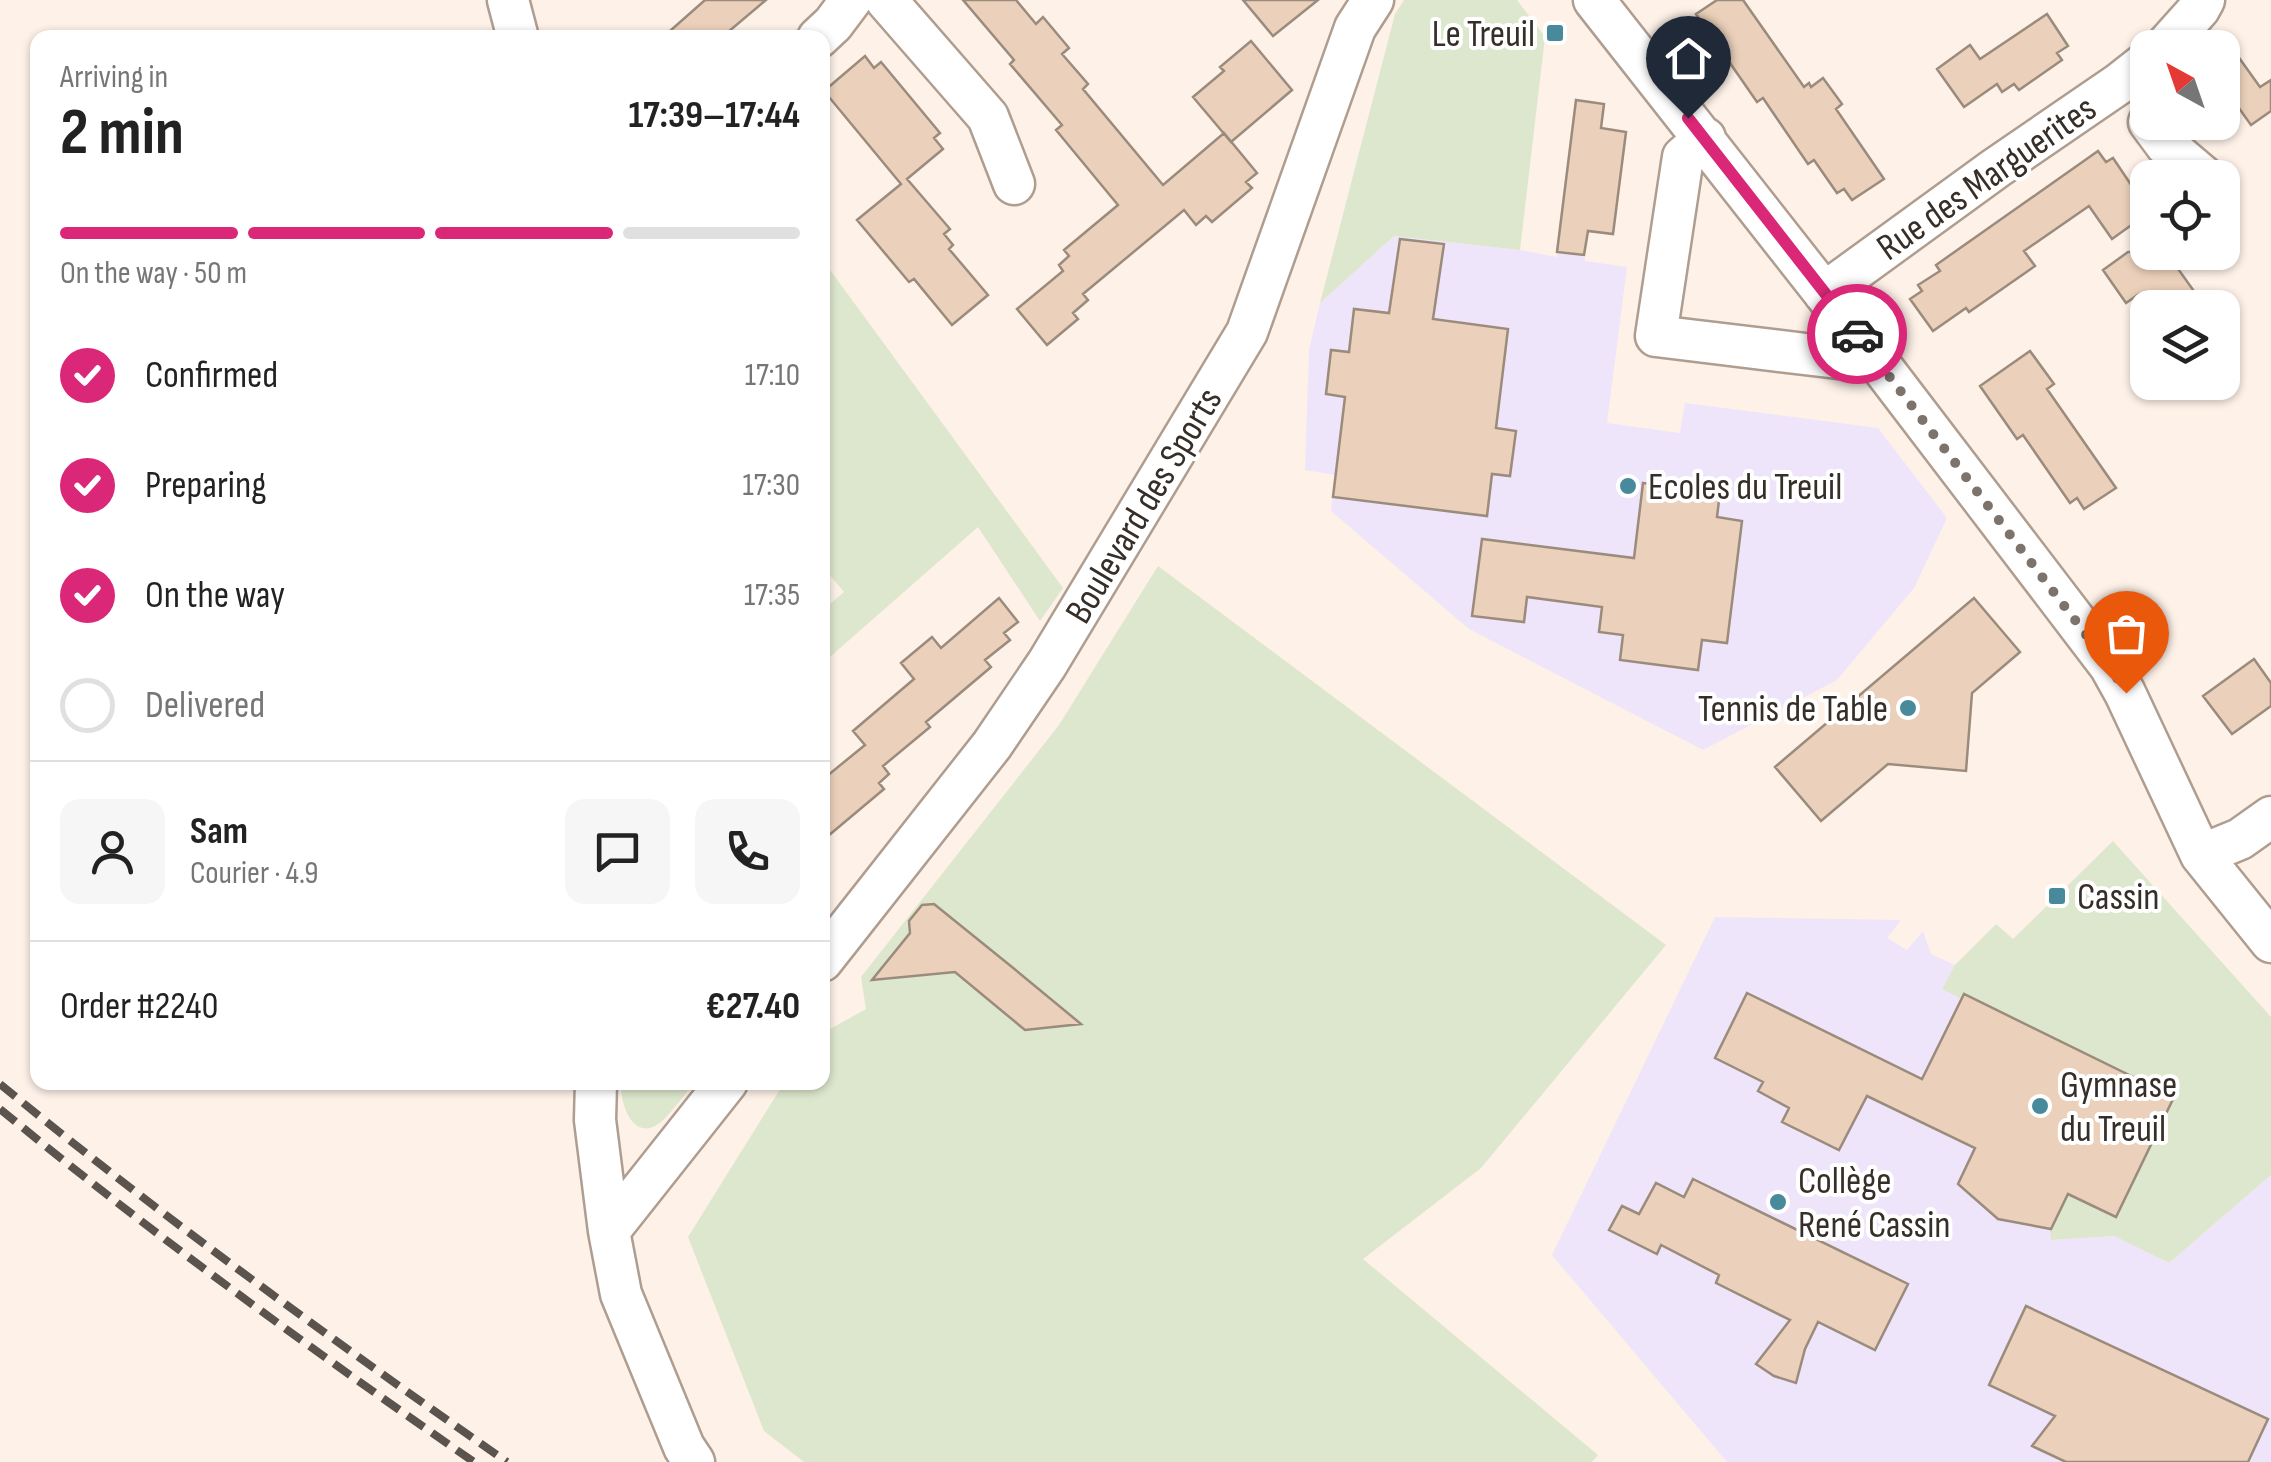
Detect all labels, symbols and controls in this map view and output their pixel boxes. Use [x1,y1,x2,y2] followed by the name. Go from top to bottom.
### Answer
[1432,12,1535,57] place label: Le Treuil
[1646,16,1731,119] pin
[1544,22,1566,44] marker: Le Treuil
[2130,30,2240,140] north arrow
[2130,30,2240,400] map controls
[1661,31,1716,86] icon: home
[60,58,168,97] text: Arriving in
[1869,86,2105,270] street label: Rue des Marguerites
[628,93,800,138] text: 17:39–17:44
[60,95,184,173] text: 2 min
[2130,160,2240,270] button: locate
[60,254,247,293] text: On the way · 50 m
[1807,284,1907,384] courier
[2130,290,2240,400] button: layers
[1830,307,1885,362] icon: car
[60,348,115,403] icon: check
[145,353,278,398] text: Confirmed
[745,356,800,395] text: 17:10
[1056,380,1232,632] street label: Boulevard des Sports
[60,458,115,513] icon: check
[145,463,266,508] text: Preparing
[1648,465,1842,510] place label: Ecoles du Treuil
[743,466,800,505] text: 17:30
[1617,475,1639,497] marker: Ecoles du Treuil
[60,568,115,623] icon: check
[145,573,285,618] text: On the way
[744,576,800,615] text: 17:35
[2084,591,2169,694] pin
[2099,606,2154,661] icon: bag
[145,683,265,728] text: Delivered
[1698,687,1888,732] place label: Tennis de Table
[1897,697,1919,719] marker: Tennis de Table
[60,799,165,904] button: person
[565,799,670,904] button: chat
[695,799,800,904] button: phone
[190,809,248,854] text: Sam
[190,854,318,893] text: Courier · 4.9
[2077,875,2160,920] place label: Cassin
[2046,885,2068,907] marker: Cassin
[60,984,218,1029] text: Order #2240
[706,984,800,1029] text: €27.40
[2060,1063,2177,1152] place label: Gymnase du Treuil
[2029,1095,2051,1117] marker: Gymnase du Treuil
[1798,1159,1951,1248] place label: Collège René Cassin
[1767,1191,1789,1213] marker: Collège René Cassin

